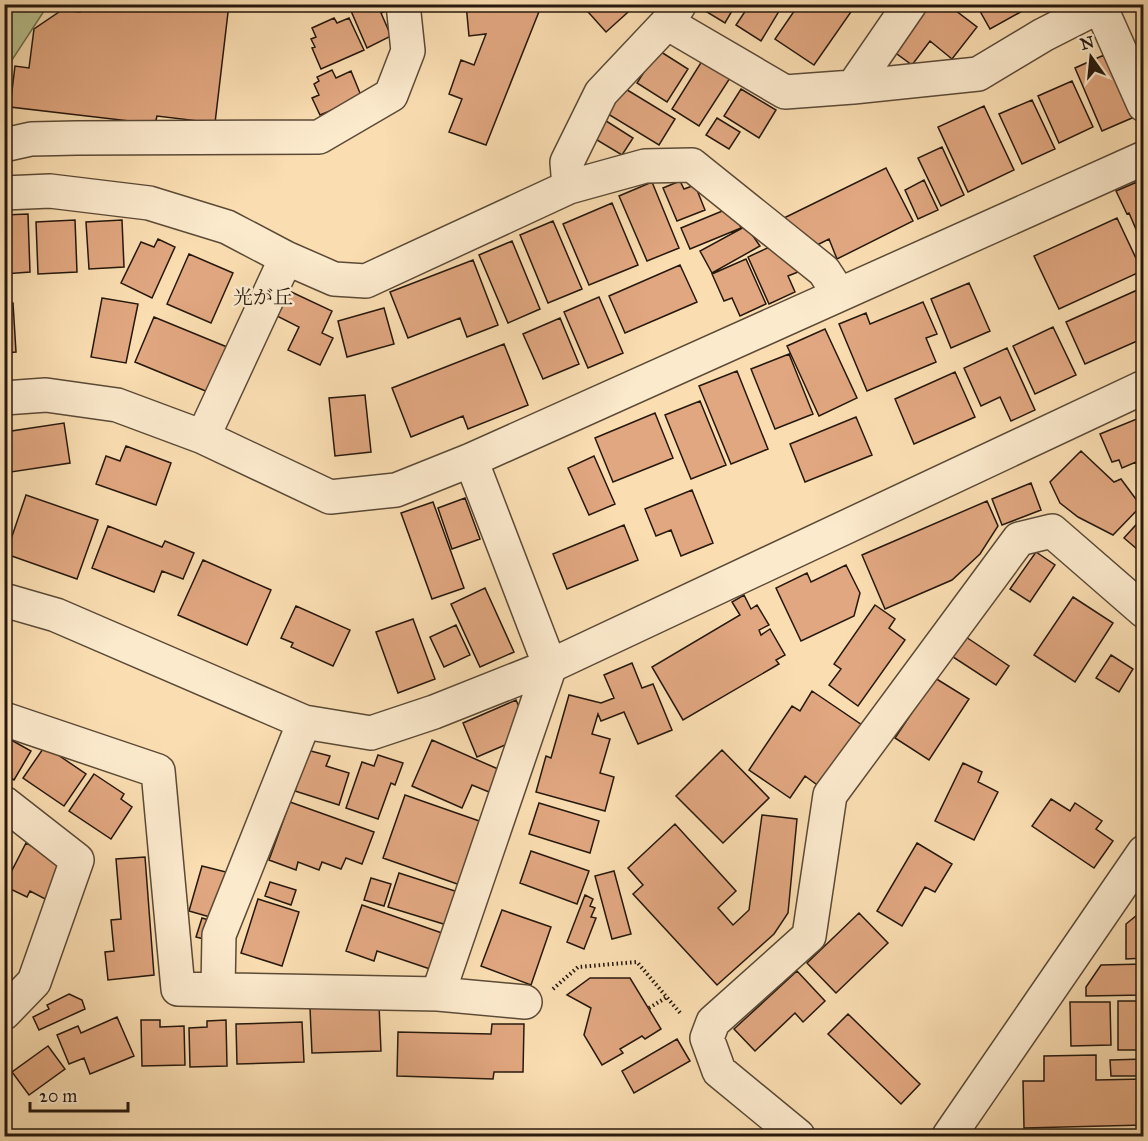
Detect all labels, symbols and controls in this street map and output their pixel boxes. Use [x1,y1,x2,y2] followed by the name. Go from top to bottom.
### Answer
[1061,27,1121,87] north arrow
[1078,32,1097,54] text: N
[233,285,293,309] district label: 光が丘
[30,1075,128,1113] scale bar
[39,1085,77,1107] text: 20 m

